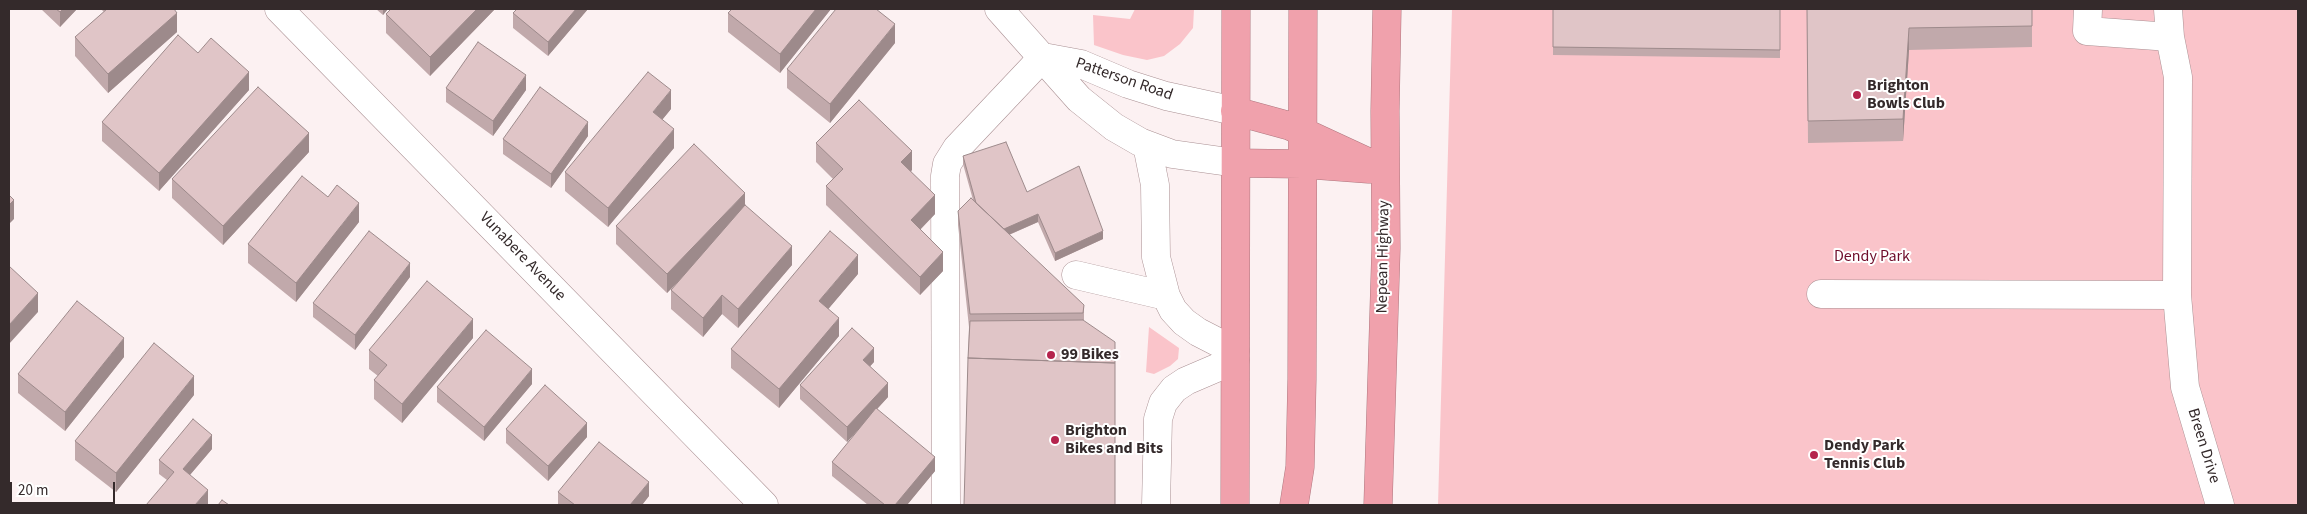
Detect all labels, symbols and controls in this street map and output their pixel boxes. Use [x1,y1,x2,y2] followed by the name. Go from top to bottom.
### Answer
[1073,54,1175,106] street label: Patterson Road
[1867,76,1945,114] place label: Brighton Bowls Club
[1851,89,1863,101] marker: Brighton Bowls Club
[1373,200,1395,314] street label: Nepean Highway
[475,209,569,305] street label: Vunabere Avenue
[1834,247,1910,267] park label: Dendy Park
[1061,345,1119,365] place label: 99 Bikes
[1045,349,1057,361] marker: 99 Bikes
[2183,406,2223,486] street label: Breen Drive
[1065,421,1163,459] place label: Brighton Bikes and Bits
[1049,434,1061,446] marker: Brighton Bikes and Bits
[1824,436,1905,474] place label: Dendy Park Tennis Club
[1808,449,1820,461] marker: Dendy Park Tennis Club
[12,472,118,504] scale bar
[18,480,48,501] text: 20 m

